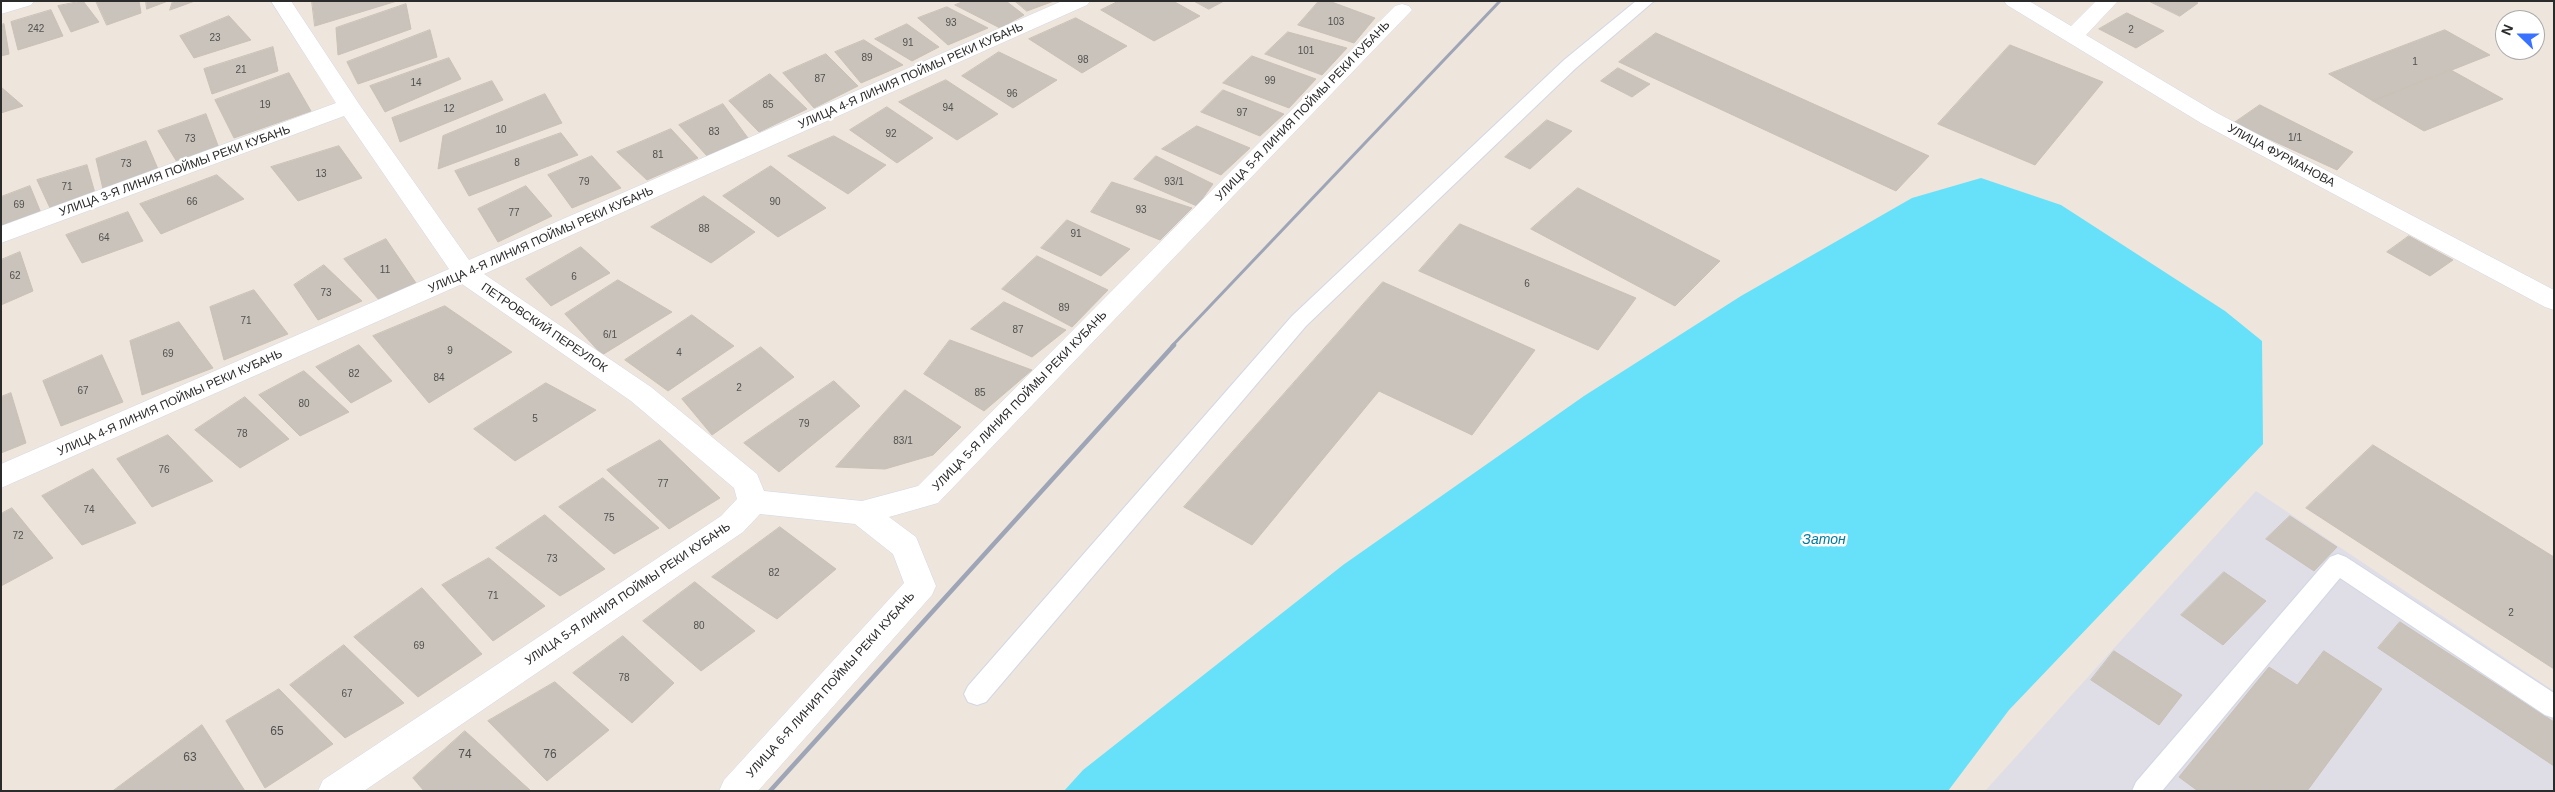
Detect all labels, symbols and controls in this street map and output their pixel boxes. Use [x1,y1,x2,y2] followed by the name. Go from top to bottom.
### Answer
[2495,10,2545,60] north arrow
[1328,16,1344,28] house number: 103
[945,17,957,29] house number: 93
[1213,18,1393,204] street label: УЛИЦА 5-Я ЛИНИЯ ПОЙМЫ РЕКИ КУБАНЬ
[796,20,1026,132] street label: УЛИЦА 4-Я ЛИНИЯ ПОЙМЫ РЕКИ КУБАНЬ
[2498,22,2516,37] text: N
[28,23,44,35] house number: 242
[2128,24,2134,36] house number: 2
[209,32,221,44] house number: 23
[902,37,914,49] house number: 91
[1298,45,1314,57] house number: 101
[861,52,873,64] house number: 89
[1077,54,1089,66] house number: 98
[2412,56,2418,68] house number: 1
[235,64,247,76] house number: 21
[814,73,826,85] house number: 87
[1264,75,1276,87] house number: 99
[410,77,422,89] house number: 14
[1006,88,1018,100] house number: 96
[259,99,271,111] house number: 19
[762,99,774,111] house number: 85
[942,102,954,114] house number: 94
[443,103,455,115] house number: 12
[1236,107,1248,119] house number: 97
[58,122,292,220] street label: УЛИЦА 3-Я ЛИНИЯ ПОЙМЫ РЕКИ КУБАНЬ
[2225,122,2337,190] street label: УЛИЦА ФУРМАНОВА
[495,124,507,136] house number: 10
[708,126,720,138] house number: 83
[885,128,897,140] house number: 92
[2288,132,2302,144] house number: 1/1
[184,133,196,145] house number: 73
[652,149,664,161] house number: 81
[514,157,520,169] house number: 8
[120,158,132,170] house number: 73
[315,168,327,180] house number: 13
[578,176,590,188] house number: 79
[1164,176,1184,188] house number: 93/1
[61,181,73,193] house number: 71
[426,184,656,296] street label: УЛИЦА 4-Я ЛИНИЯ ПОЙМЫ РЕКИ КУБАНЬ
[186,196,198,208] house number: 66
[769,196,781,208] house number: 90
[13,199,25,211] house number: 69
[1135,204,1147,216] house number: 93
[508,207,520,219] house number: 77
[698,223,710,235] house number: 88
[1070,228,1082,240] house number: 91
[98,232,110,244] house number: 64
[380,264,390,276] house number: 11
[9,270,21,282] house number: 62
[571,271,577,283] house number: 6
[1524,278,1530,290] house number: 6
[478,280,610,376] street label: ПЕТРОВСКИЙ ПЕРЕУЛОК
[320,287,332,299] house number: 73
[1058,302,1070,314] house number: 89
[930,308,1110,494] street label: УЛИЦА 5-Я ЛИНИЯ ПОЙМЫ РЕКИ КУБАНЬ
[240,315,252,327] house number: 71
[1012,324,1024,336] house number: 87
[603,329,617,341] house number: 6/1
[447,345,453,357] house number: 9
[55,347,285,459] street label: УЛИЦА 4-Я ЛИНИЯ ПОЙМЫ РЕКИ КУБАНЬ
[676,347,682,359] house number: 4
[162,348,174,360] house number: 69
[348,368,360,380] house number: 82
[433,372,445,384] house number: 84
[736,382,742,394] house number: 2
[77,385,89,397] house number: 67
[974,387,986,399] house number: 85
[298,398,310,410] house number: 80
[532,413,538,425] house number: 5
[798,418,810,430] house number: 79
[236,428,248,440] house number: 78
[893,435,913,447] house number: 83/1
[158,464,170,476] house number: 76
[657,478,669,490] house number: 77
[83,504,95,516] house number: 74
[603,512,615,524] house number: 75
[523,520,733,668] street label: УЛИЦА 5-Я ЛИНИЯ ПОЙМЫ РЕКИ КУБАНЬ
[12,530,24,542] house number: 72
[1802,532,1846,548] water label: Затон
[546,553,558,565] house number: 73
[768,567,780,579] house number: 82
[744,589,918,781] street label: УЛИЦА 6-Я ЛИНИЯ ПОЙМЫ РЕКИ КУБАНЬ
[487,590,499,602] house number: 71
[2508,607,2514,619] house number: 2
[693,620,705,632] house number: 80
[413,640,425,652] house number: 69
[618,672,630,684] house number: 78
[341,688,353,700] house number: 67
[270,725,284,739] house number: 65
[458,748,472,762] house number: 74
[543,748,557,762] house number: 76
[183,751,197,765] house number: 63

